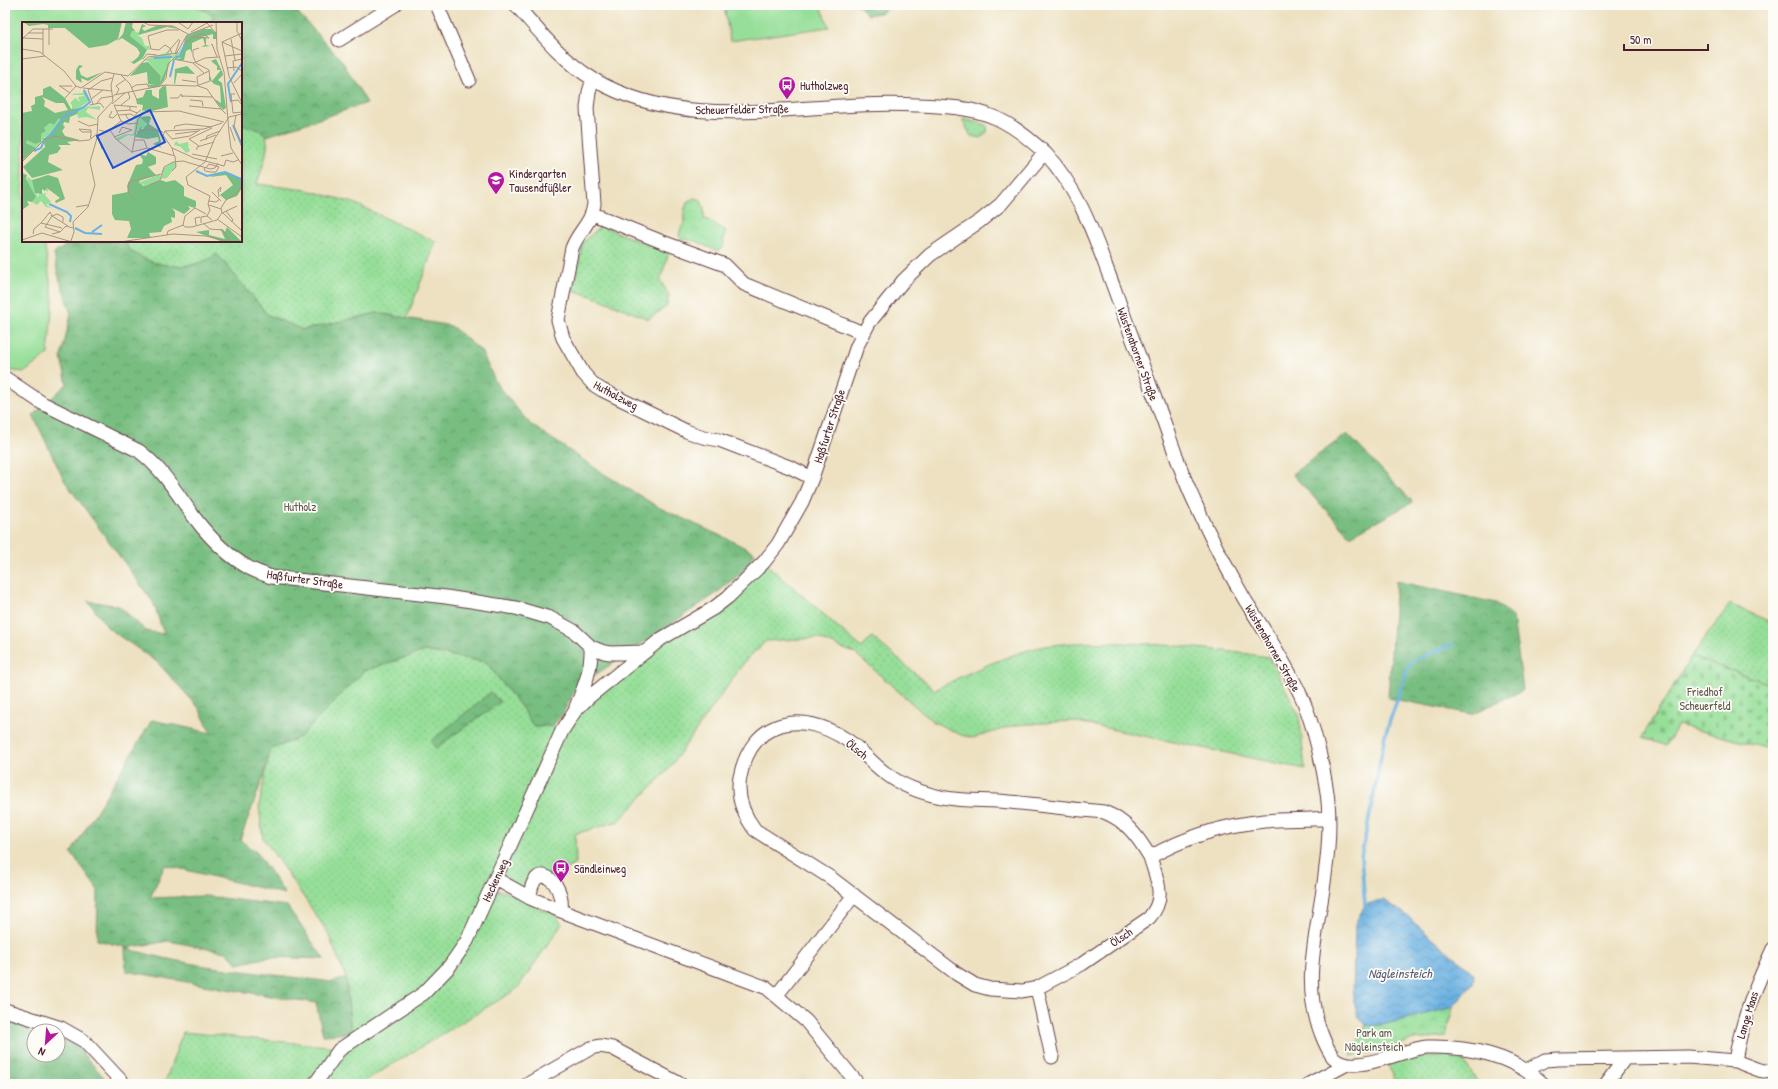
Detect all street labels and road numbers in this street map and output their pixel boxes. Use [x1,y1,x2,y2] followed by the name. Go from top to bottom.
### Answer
[695,100,789,118] street label: Scheuerfelder Straße
[1113,305,1163,403] street label: Wüstenahorner Straße
[591,376,641,414] street label: Hutholzweg
[809,387,849,465] street label: Haßfurter Straße
[266,565,344,593] street label: Haßfurter Straße
[1241,601,1305,695] street label: Wüstenahorner Straße
[842,735,872,763] street label: Ölsch
[478,856,512,904] street label: Heckenweg
[1106,923,1136,951] street label: Ölsch
[1732,989,1762,1041] street label: Lange Maas

